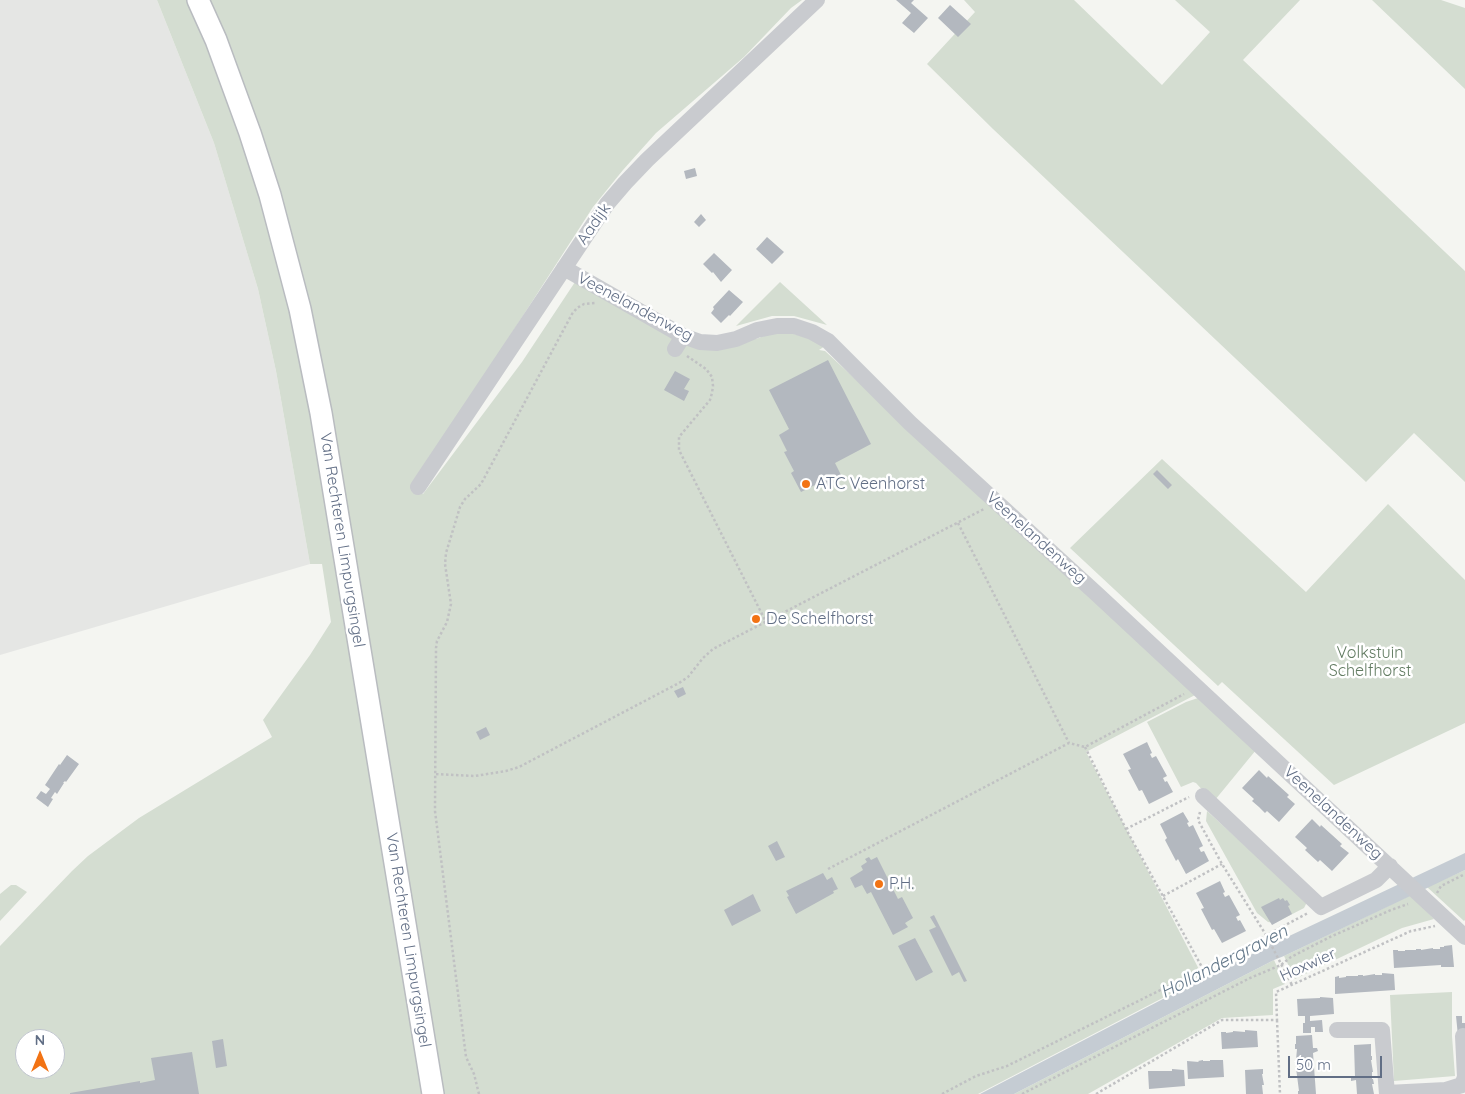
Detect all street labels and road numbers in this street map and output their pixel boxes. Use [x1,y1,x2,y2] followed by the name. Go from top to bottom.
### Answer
[573,200,615,248] street label: Aadijk
[574,268,696,346] street label: Veenelandenweg
[316,431,368,649] street label: Van Rechteren Limpurgsingel
[982,488,1090,588] street label: Veenelandenweg
[1280,762,1386,864] street label: Veenelandenweg
[382,831,434,1049] street label: Van Rechteren Limpurgsingel
[1277,944,1339,986] street label: Hoxwier

